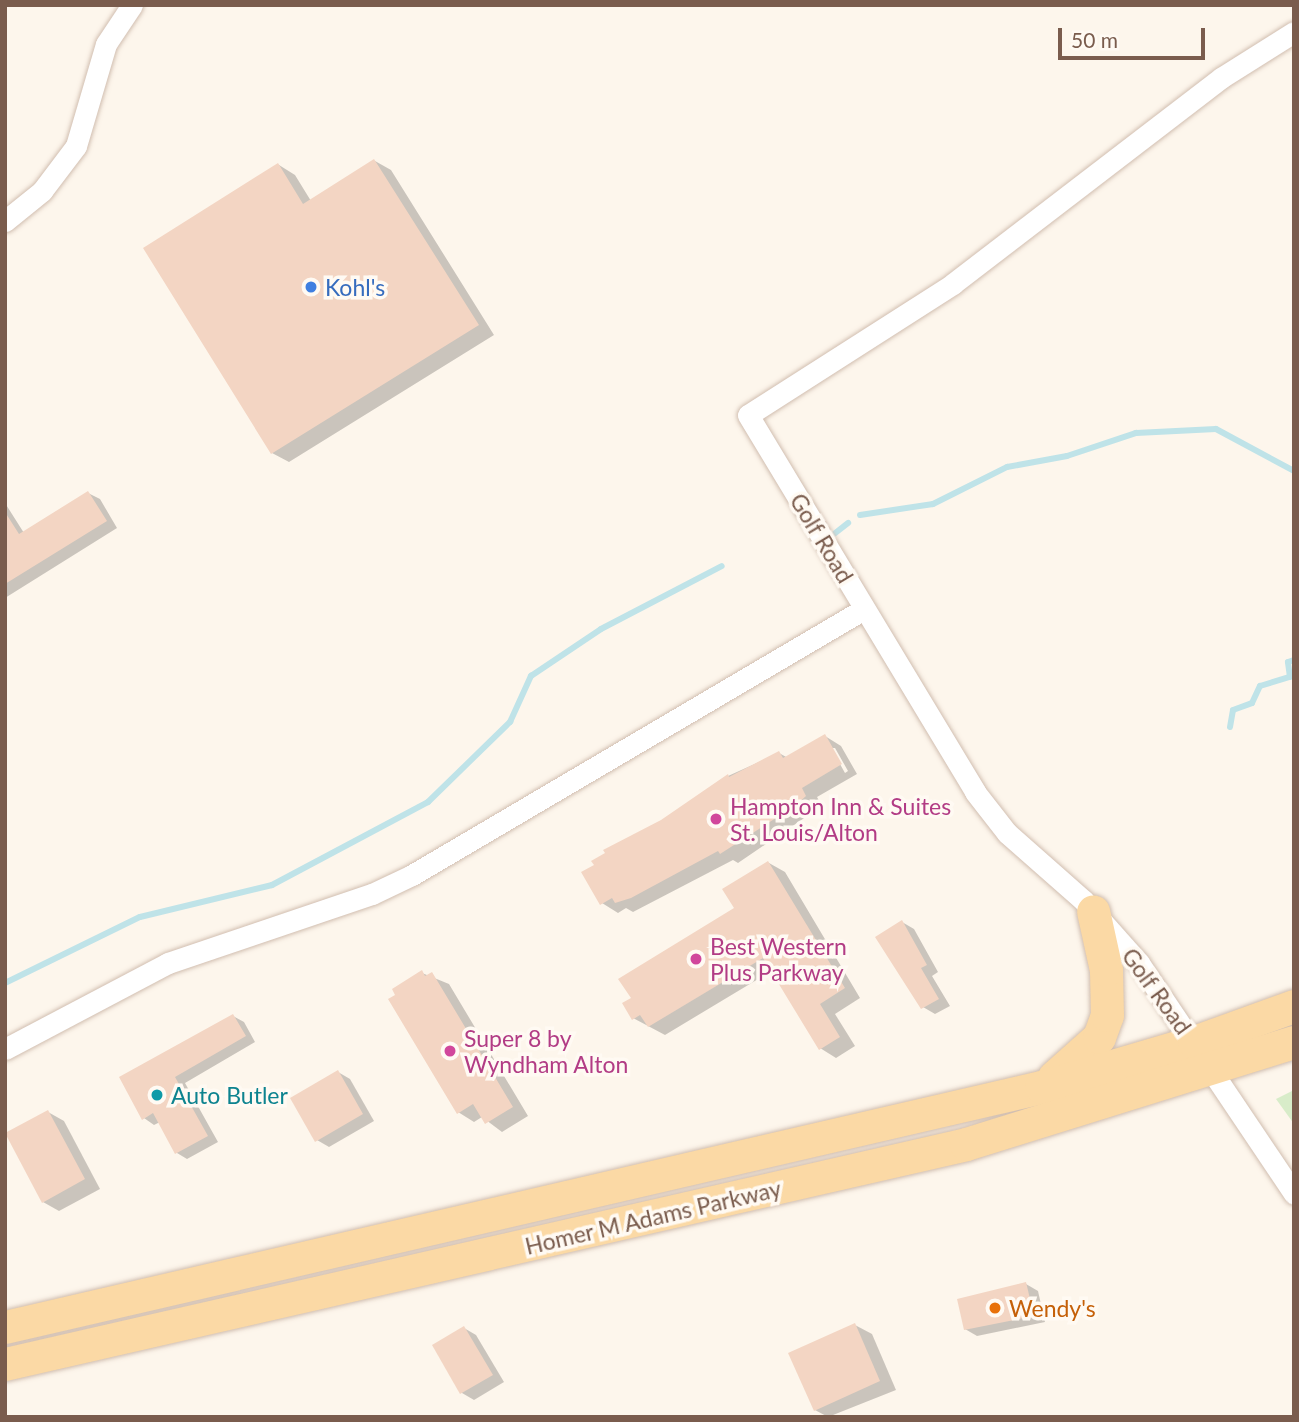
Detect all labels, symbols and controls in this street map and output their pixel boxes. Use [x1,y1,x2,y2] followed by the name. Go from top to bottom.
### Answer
[1061,14,1208,58] scale bar
[1071,27,1118,52] text: 50 m
[325,273,385,301] place label: Kohl's
[303,279,319,295] marker: Kohl's
[784,488,860,588] street label: Golf Road
[730,792,951,846] place label: Hampton Inn & Suites St. Louis/Alton
[708,811,724,827] marker: Hampton Inn & Suites St. Louis/Alton
[710,932,847,986] place label: Best Western Plus Parkway
[1116,942,1198,1040] street label: Golf Road
[688,951,704,967] marker: Best Western Plus Parkway
[464,1024,629,1078] place label: Super 8 by Wyndham Alton
[442,1043,458,1059] marker: Super 8 by Wyndham Alton
[171,1081,288,1109] place label: Auto Butler
[149,1087,165,1103] marker: Auto Butler
[522,1174,784,1260] street label: Homer M Adams Parkway
[1009,1294,1096,1322] place label: Wendy's
[987,1300,1003,1316] marker: Wendy's

